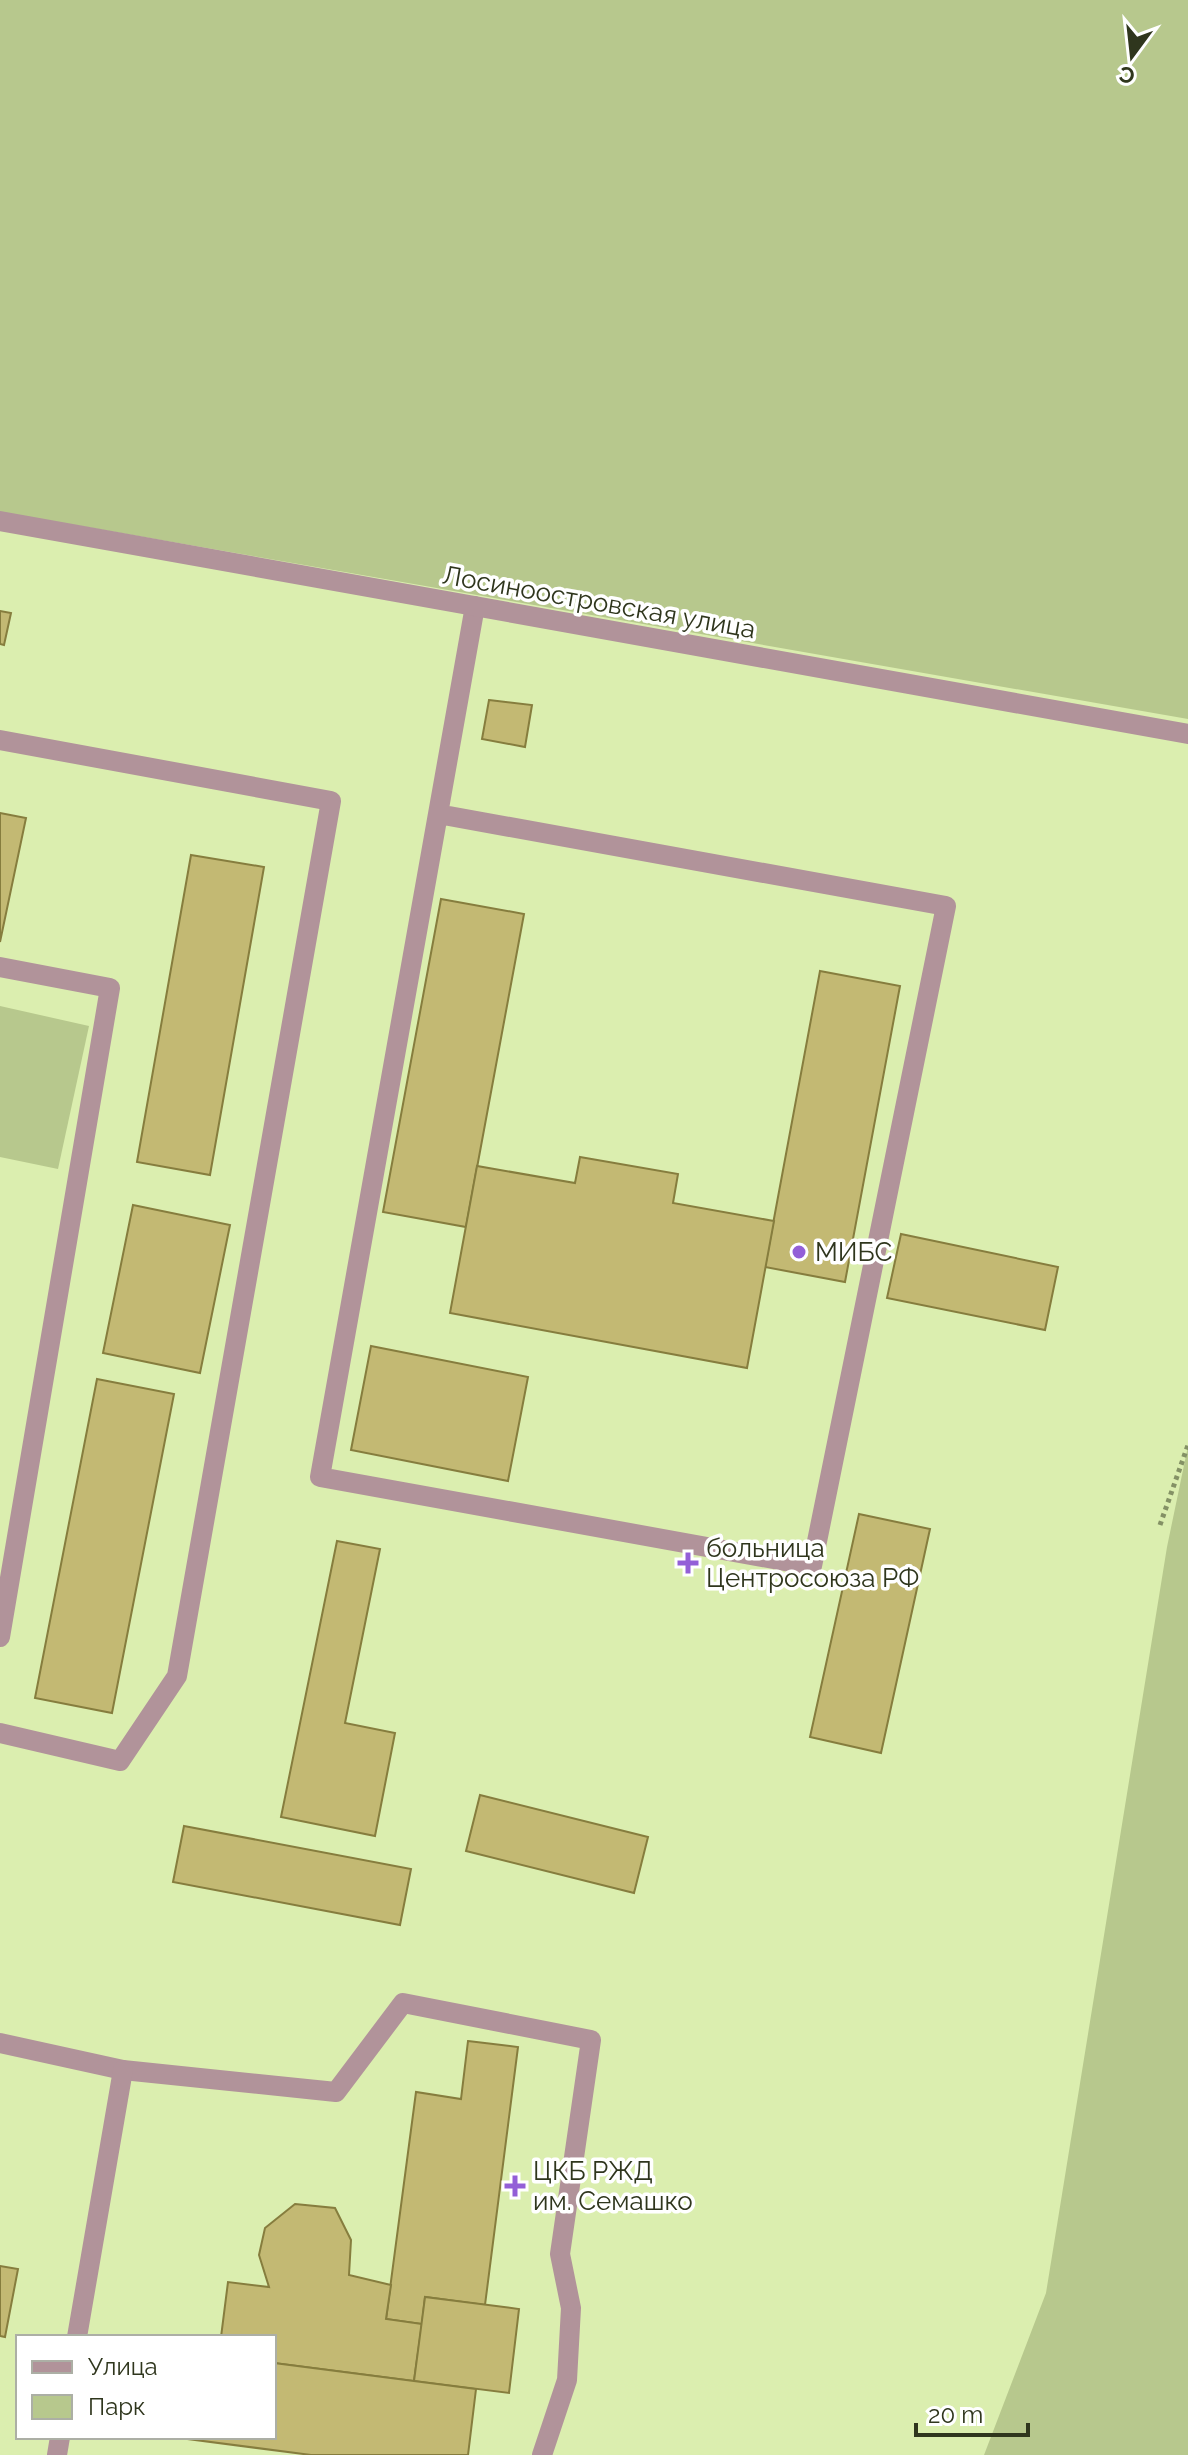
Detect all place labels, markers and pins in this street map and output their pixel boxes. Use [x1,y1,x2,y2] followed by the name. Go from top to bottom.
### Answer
[815,1237,893,1267] place label: МИБС
[790,1243,808,1261] marker: МИБС
[706,1533,919,1593] place label: больница Центросоюза РФ
[677,1552,699,1574] marker: больница Центросоюза РФ
[533,2156,693,2216] place label: ЦКБ РЖД им. Семашко
[504,2175,526,2197] marker: ЦКБ РЖД им. Семашко

